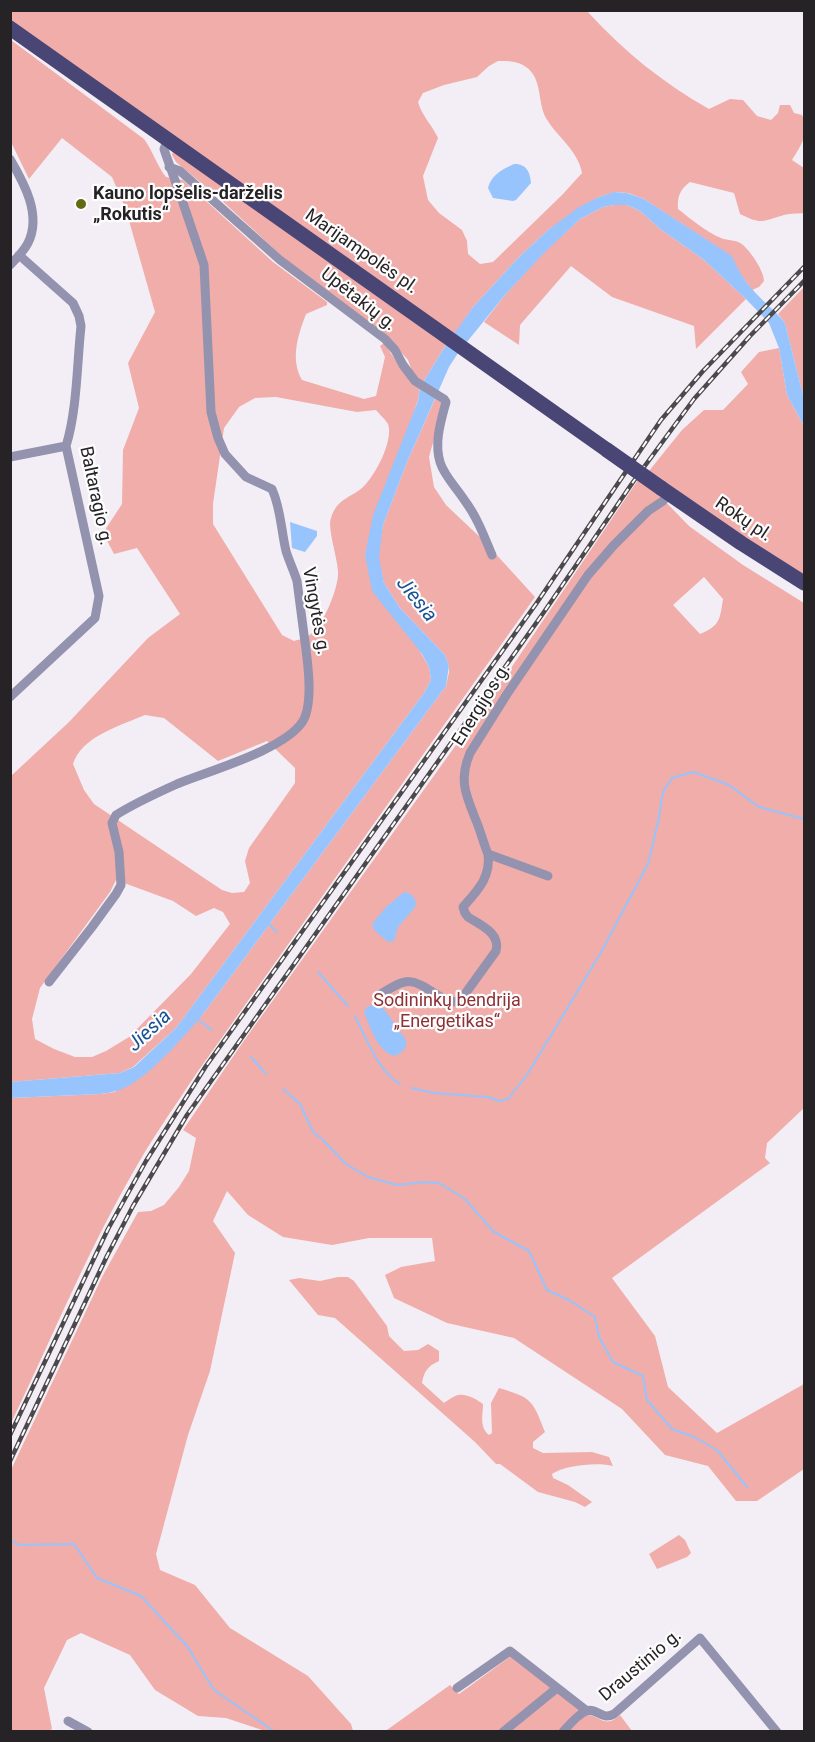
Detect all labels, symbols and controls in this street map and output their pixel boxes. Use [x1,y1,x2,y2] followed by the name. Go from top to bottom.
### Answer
[93,183,283,226] place label: Kauno lopšelis-darželis „Rokutis“
[74,197,88,211] marker: Kauno lopšelis-darželis „Rokutis“
[300,205,422,299] street label: Marijampolės pl.
[316,264,400,336] street label: Upėtakių g.
[74,445,116,547] street label: Baltaragio g.
[710,493,776,547] street label: Rokų pl.
[297,566,333,656] street label: Vingytės g.
[391,573,441,627] water label: Jiesia
[448,660,516,750] street label: Energijos g.
[373,990,521,1032] park label: Sodininkų bendrija „Energetikas“
[123,1005,177,1057] water label: Jiesia
[595,1625,687,1707] street label: Draustinio g.

